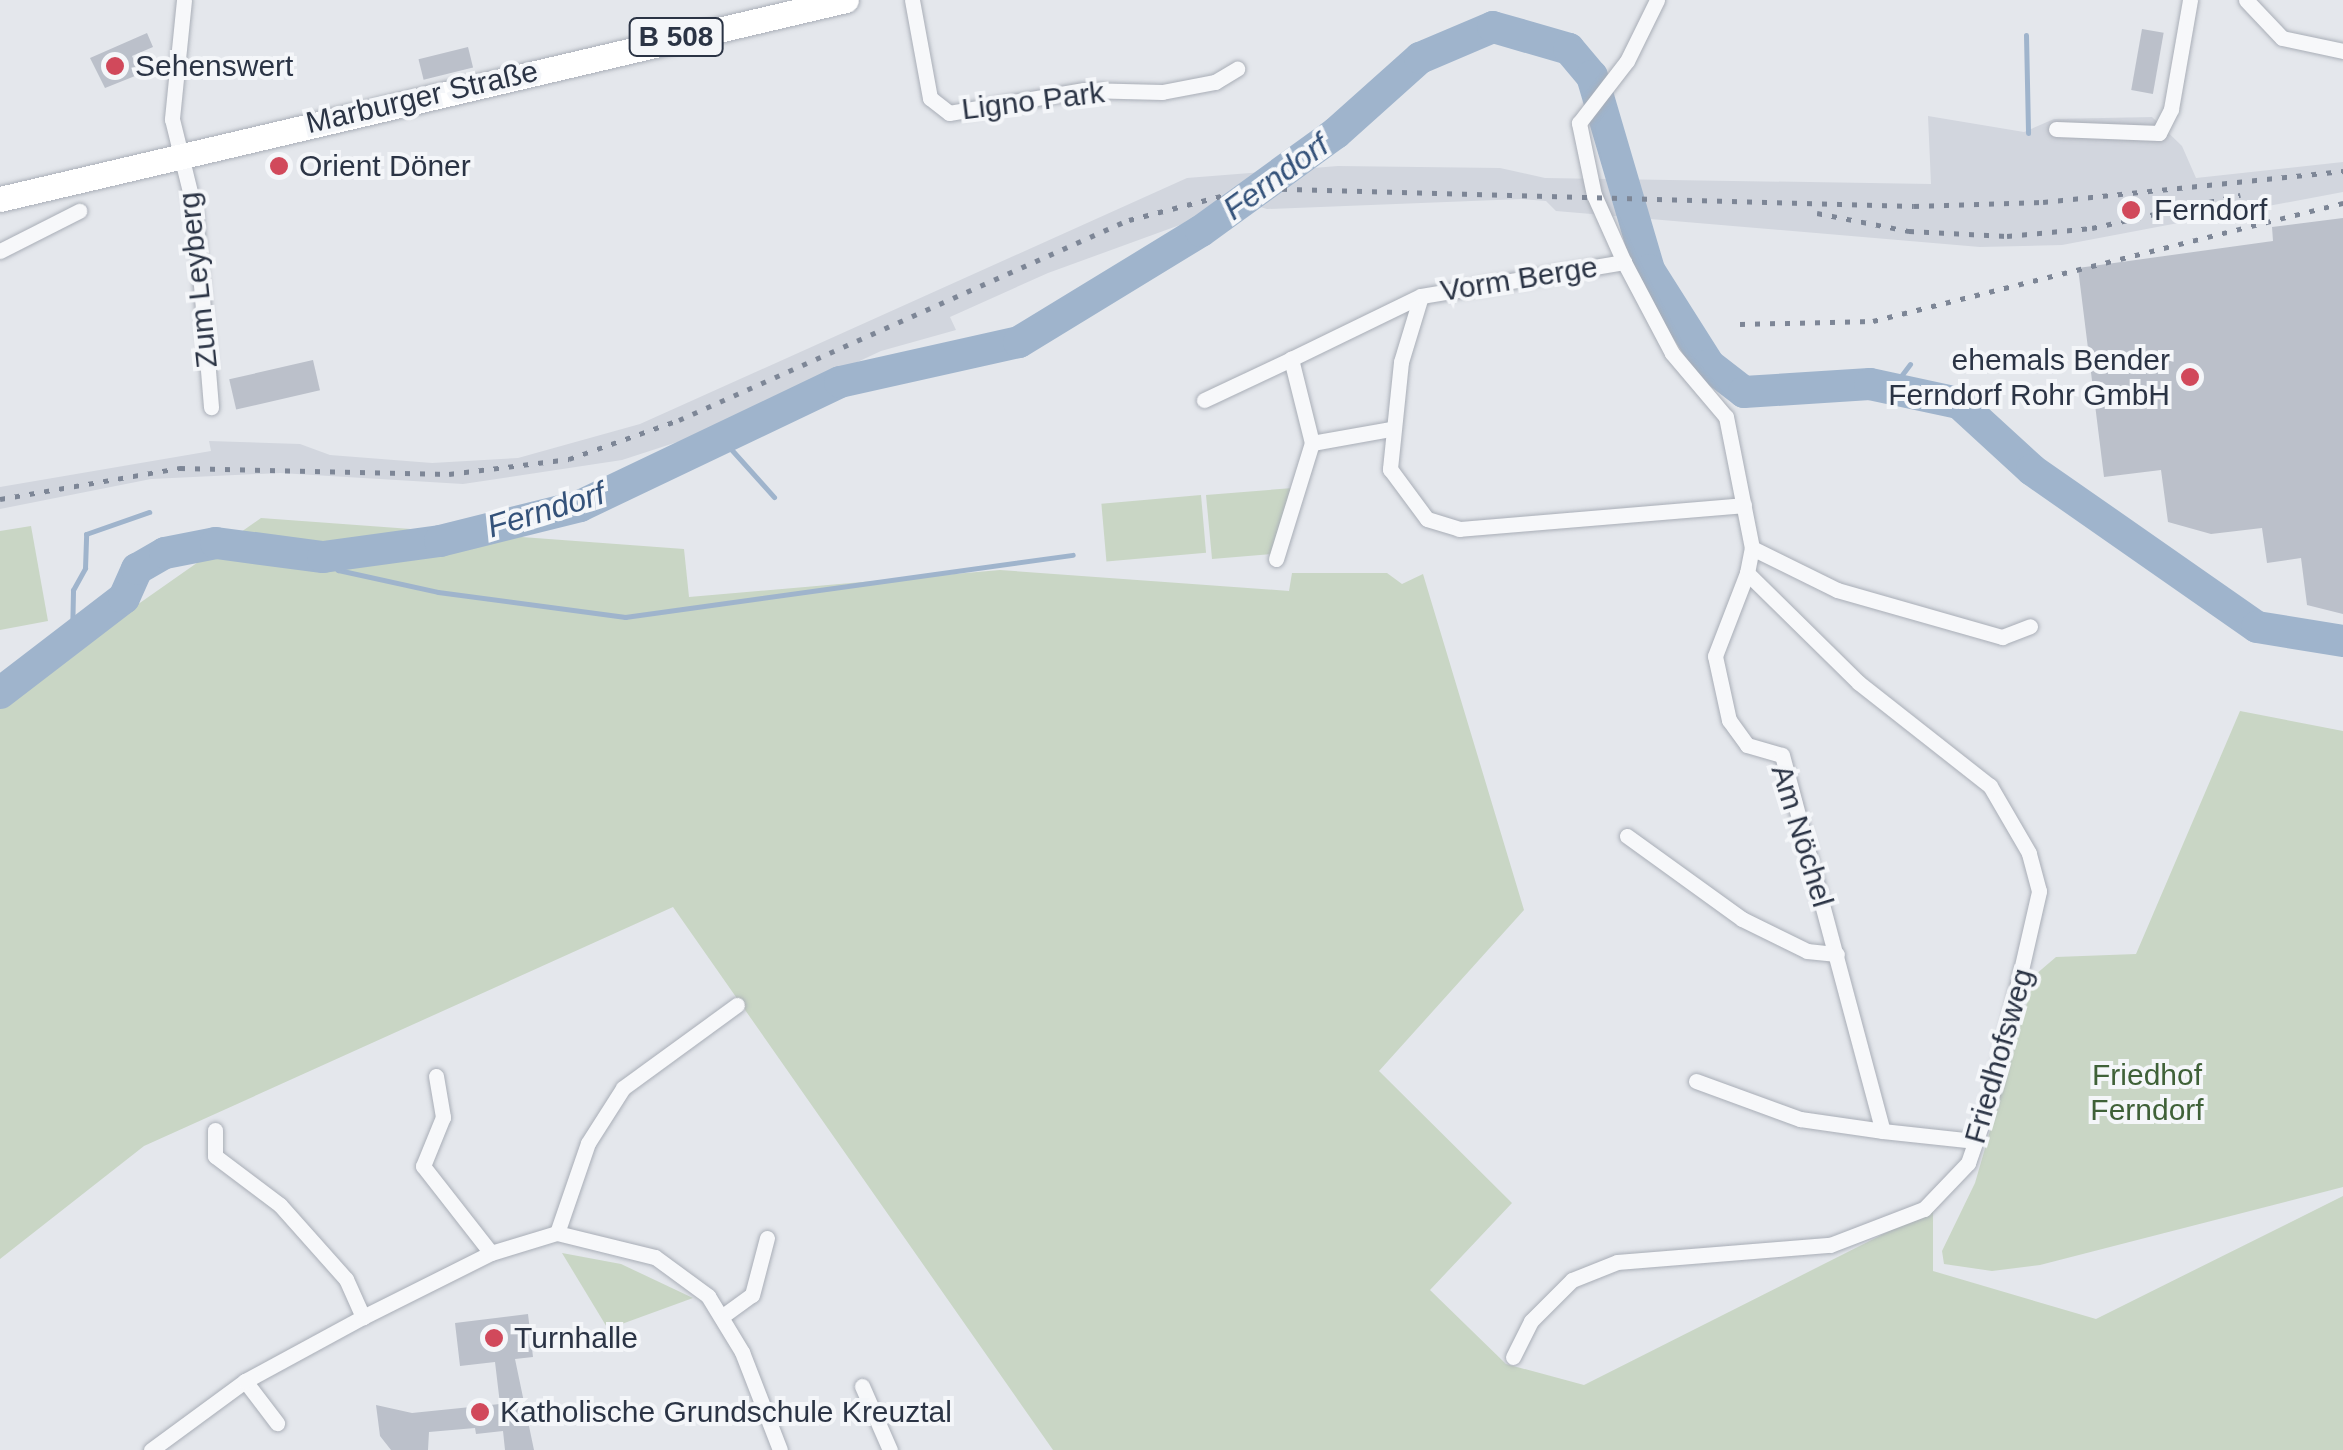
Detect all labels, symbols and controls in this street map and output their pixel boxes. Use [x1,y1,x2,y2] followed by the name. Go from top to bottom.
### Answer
[628,14,724,60] road number: B 508
[135,48,293,84] place label: Sehenswert
[303,53,541,141] street label: Marburger Straße
[104,55,126,77] marker: Sehenswert
[960,74,1106,128] street label: Ligno Park
[1216,126,1336,228] water label: Ferndorf
[299,148,471,184] place label: Orient Döner
[268,155,290,177] marker: Orient Döner
[171,190,225,370] street label: Zum Leyberg
[2154,192,2267,228] place label: Ferndorf
[2118,197,2144,223] marker: Ferndorf
[1438,249,1600,309] street label: Vorm Berge
[1888,342,2170,412] place label: ehemals Bender Ferndorf Rohr GmbH
[2179,366,2201,388] marker: ehemals Bender Ferndorf Rohr GmbH
[483,474,609,546] water label: Ferndorf
[1763,761,1841,911] street label: Am Nöchel
[1957,964,2041,1148] street label: Friedhofsweg
[2090,1057,2204,1128] park label: Friedhof Ferndorf
[514,1320,638,1356] place label: Turnhalle
[483,1327,505,1349] marker: Turnhalle
[500,1394,952,1430] place label: Katholische Grundschule Kreuztal
[469,1401,491,1423] marker: Katholische Grundschule Kreuztal

